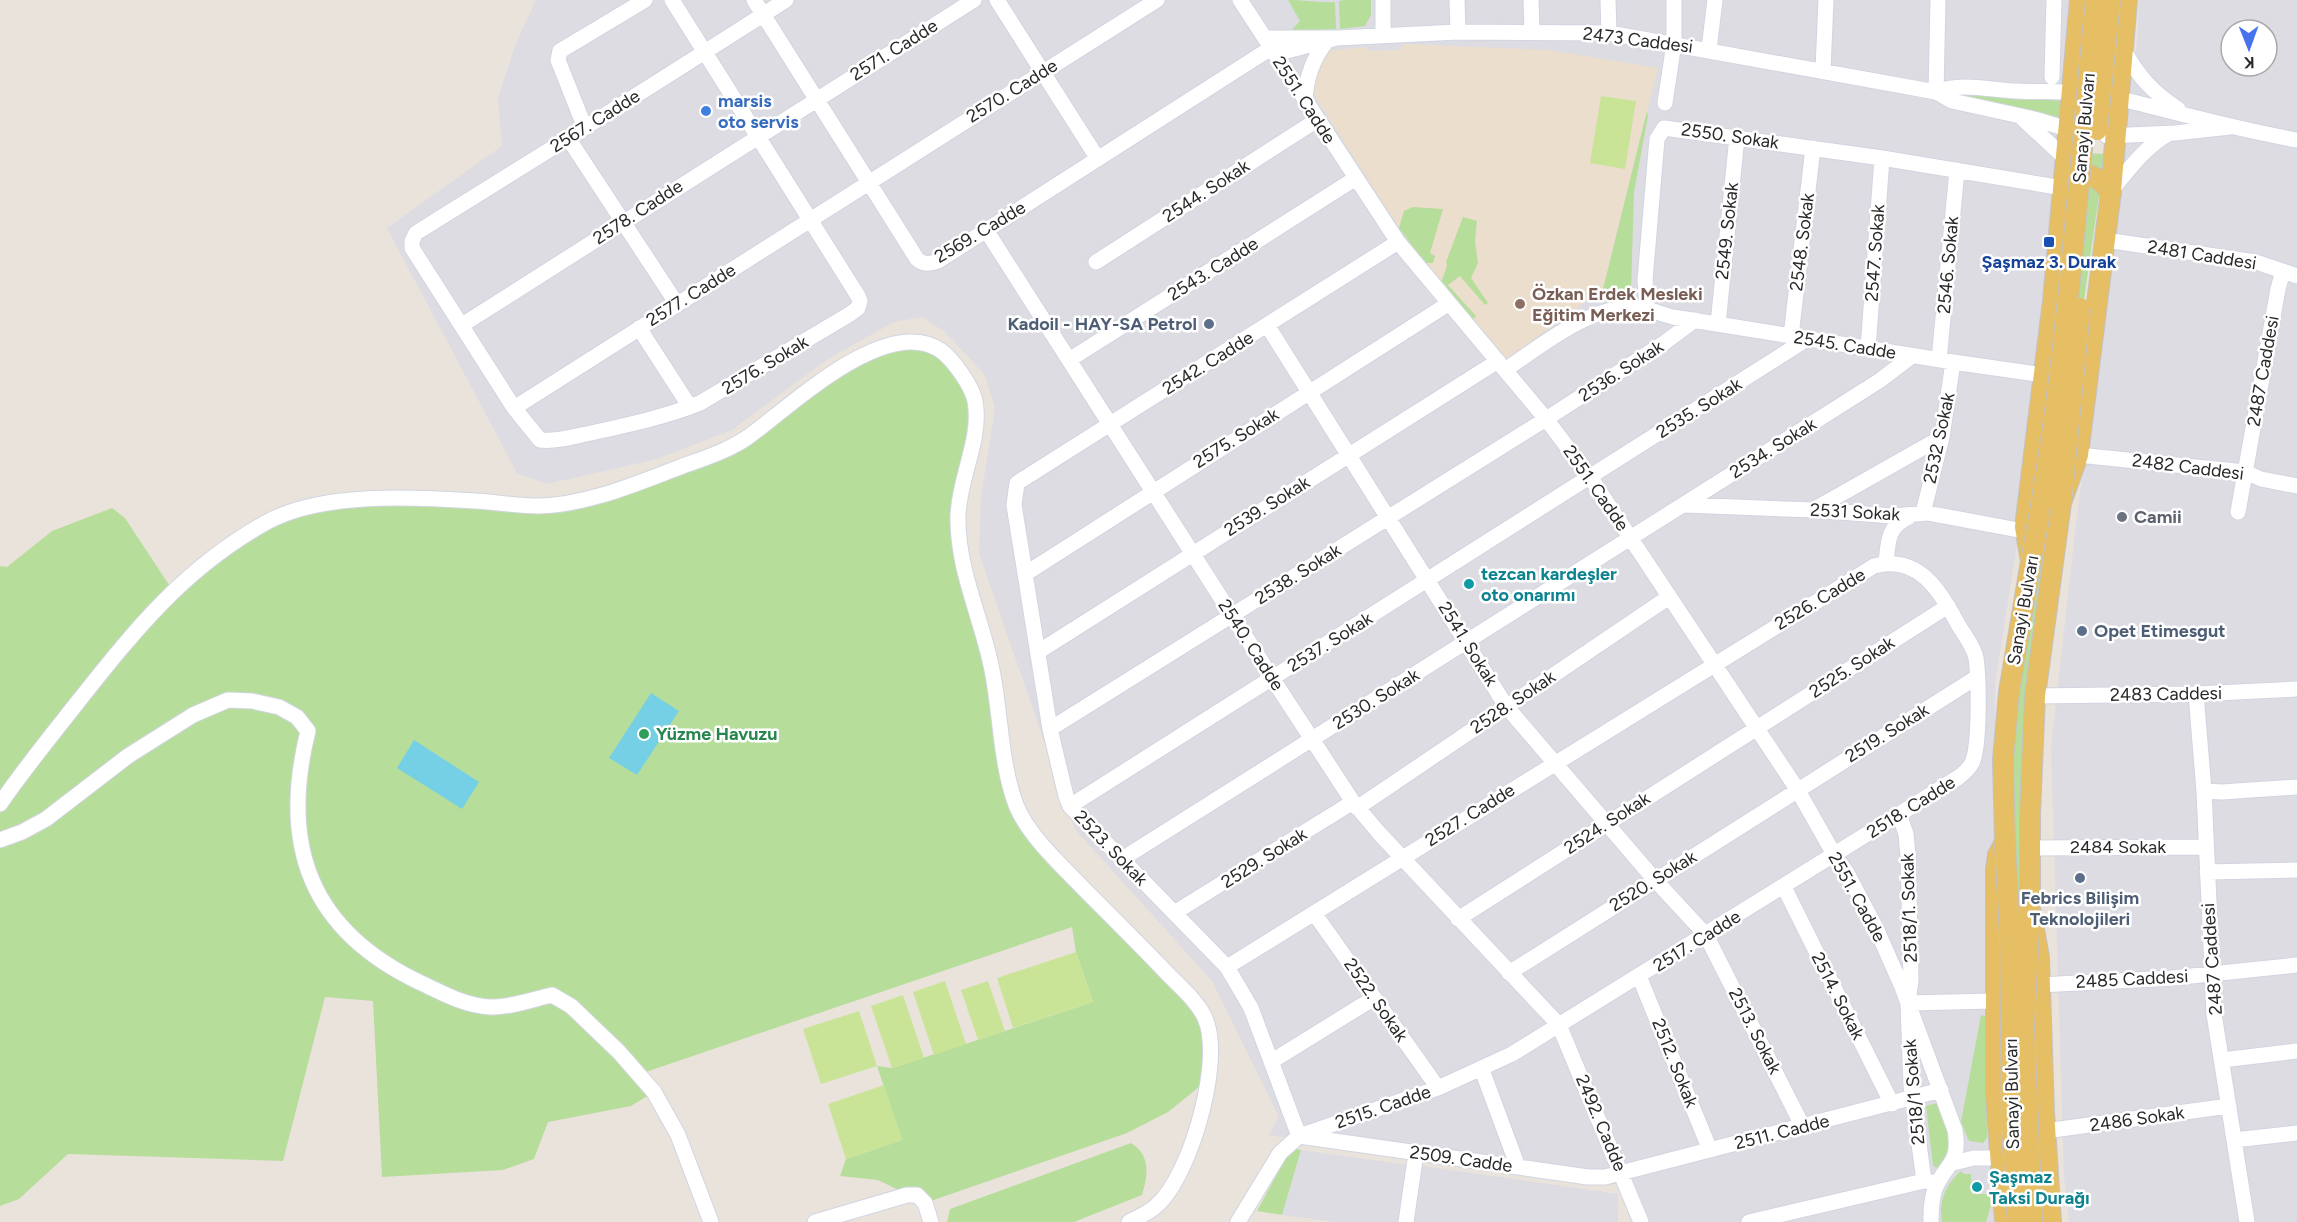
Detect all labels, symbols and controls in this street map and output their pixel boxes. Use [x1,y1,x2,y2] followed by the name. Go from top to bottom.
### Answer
[846,14,942,86] street label: 2571. Cadde
[2219,18,2279,78] north arrow
[1582,22,1694,58] street label: 2473 Caddesi
[1268,52,1340,148] street label: 2551. Cadde
[2243,53,2255,72] text: K
[963,54,1062,128] street label: 2570. Cadde
[2068,72,2100,184] street label: Sanayi Bulvarı
[546,85,644,157] street label: 2567. Cadde
[718,90,799,133] place label: marsis oto servis
[699,104,713,118] marker: marsis oto servis
[1680,118,1781,154] street label: 2550. Sokak
[1159,155,1254,227] street label: 2544. Sokak
[589,175,687,249] street label: 2578. Cadde
[1711,181,1743,281] street label: 2549. Sokak
[1785,191,1819,292] street label: 2548. Sokak
[931,196,1030,268] street label: 2569. Cadde
[1861,203,1889,302] street label: 2547. Sokak
[1933,215,1963,315] street label: 2546. Sokak
[1164,232,1263,306] street label: 2543. Cadde
[2042,235,2056,249] marker: Şaşmaz 3. Durak
[2146,236,2258,274] street label: 2481 Caddesi
[1981,251,2117,273] place label: Şaşmaz 3. Durak
[642,259,740,331] street label: 2577. Cadde
[1532,283,1703,326] place label: Özkan Erdek Mesleki Eğitim Merkezi
[1513,297,1527,311] marker: Özkan Erdek Mesleki Eğitim Merkezi
[1007,313,1197,335] place label: Kadoil - HAY-SA Petrol
[2242,314,2284,428] street label: 2487 Caddesi
[1202,317,1216,331] marker: Kadoil - HAY-SA Petrol
[1159,326,1258,400] street label: 2542. Cadde
[1792,326,1898,364] street label: 2545. Cadde
[718,331,812,399] street label: 2576. Sokak
[1575,335,1668,407] street label: 2536. Sokak
[1652,373,1746,443] street label: 2535. Sokak
[1919,390,1959,486] street label: 2532 Sokak
[1189,403,1283,473] street label: 2575. Sokak
[1726,413,1820,483] street label: 2534. Sokak
[1558,441,1634,535] street label: 2551. Cadde
[2131,449,2245,485] street label: 2482 Caddesi
[1220,471,1314,541] street label: 2539. Sokak
[1809,499,1901,525] street label: 2531 Sokak
[2134,506,2182,528] place label: Camii
[2115,510,2129,524] marker: Camii
[1251,539,1345,609] street label: 2538. Sokak
[2003,553,2043,667] street label: Sanayi Bulvarı
[1481,563,1617,606] place label: tezcan kardeşler oto onarımı
[1771,563,1869,635] street label: 2526. Cadde
[1462,577,1476,591] marker: tezcan kardeşler oto onarımı
[1213,595,1289,695] street label: 2540. Cadde
[1433,598,1503,690] street label: 2541. Sokak
[1283,607,1377,677] street label: 2537. Sokak
[2094,620,2225,642] place label: Opet Etimesgut
[2075,624,2089,638] marker: Opet Etimesgut
[1805,631,1899,703] street label: 2525. Sokak
[1329,664,1424,734] street label: 2530. Sokak
[1466,665,1560,738] street label: 2528. Sokak
[2110,682,2222,706] street label: 2483 Caddesi
[1841,699,1933,767] street label: 2519. Sokak
[656,723,777,745] place label: Yüzme Havuzu
[637,727,651,741] marker: Yüzme Havuzu
[1863,771,1959,843] street label: 2518. Cadde
[1421,779,1519,851] street label: 2527. Cadde
[1560,787,1654,859] street label: 2524. Sokak
[1070,806,1153,890] street label: 2523. Sokak
[1217,823,1311,893] street label: 2529. Sokak
[2070,836,2166,858] street label: 2484 Sokak
[1606,846,1701,916] street label: 2520. Sokak
[1823,848,1891,946] street label: 2551. Cadde
[1896,853,1922,963] street label: 2518/1. Sokak
[2073,871,2087,885] marker: Febrics Bilişim Teknolojileri
[2021,887,2139,930] place label: Febrics Bilişim Teknolojileri
[2197,902,2227,1016] street label: 2487 Caddesi
[1649,905,1745,977] street label: 2517. Cadde
[1807,949,1870,1044] street label: 2514. Sokak
[1339,954,1413,1046] street label: 2522. Sokak
[2075,965,2189,993] street label: 2485 Caddesi
[1724,984,1786,1078] street label: 2513. Sokak
[1647,1015,1703,1111] street label: 2512. Sokak
[1898,1038,1930,1146] street label: 2518/1 Sokak
[2000,1038,2024,1150] street label: Sanayi Bulvarı
[1571,1071,1631,1175] street label: 2492. Cadde
[1332,1080,1434,1134] street label: 2515. Cadde
[2088,1101,2186,1136] street label: 2486 Sokak
[1732,1110,1832,1154] street label: 2511. Cadde
[1408,1141,1514,1177] street label: 2509. Cadde
[1989,1166,2090,1209] place label: Şaşmaz Taksi Durağı
[1970,1180,1984,1194] marker: Şaşmaz Taksi Durağı

